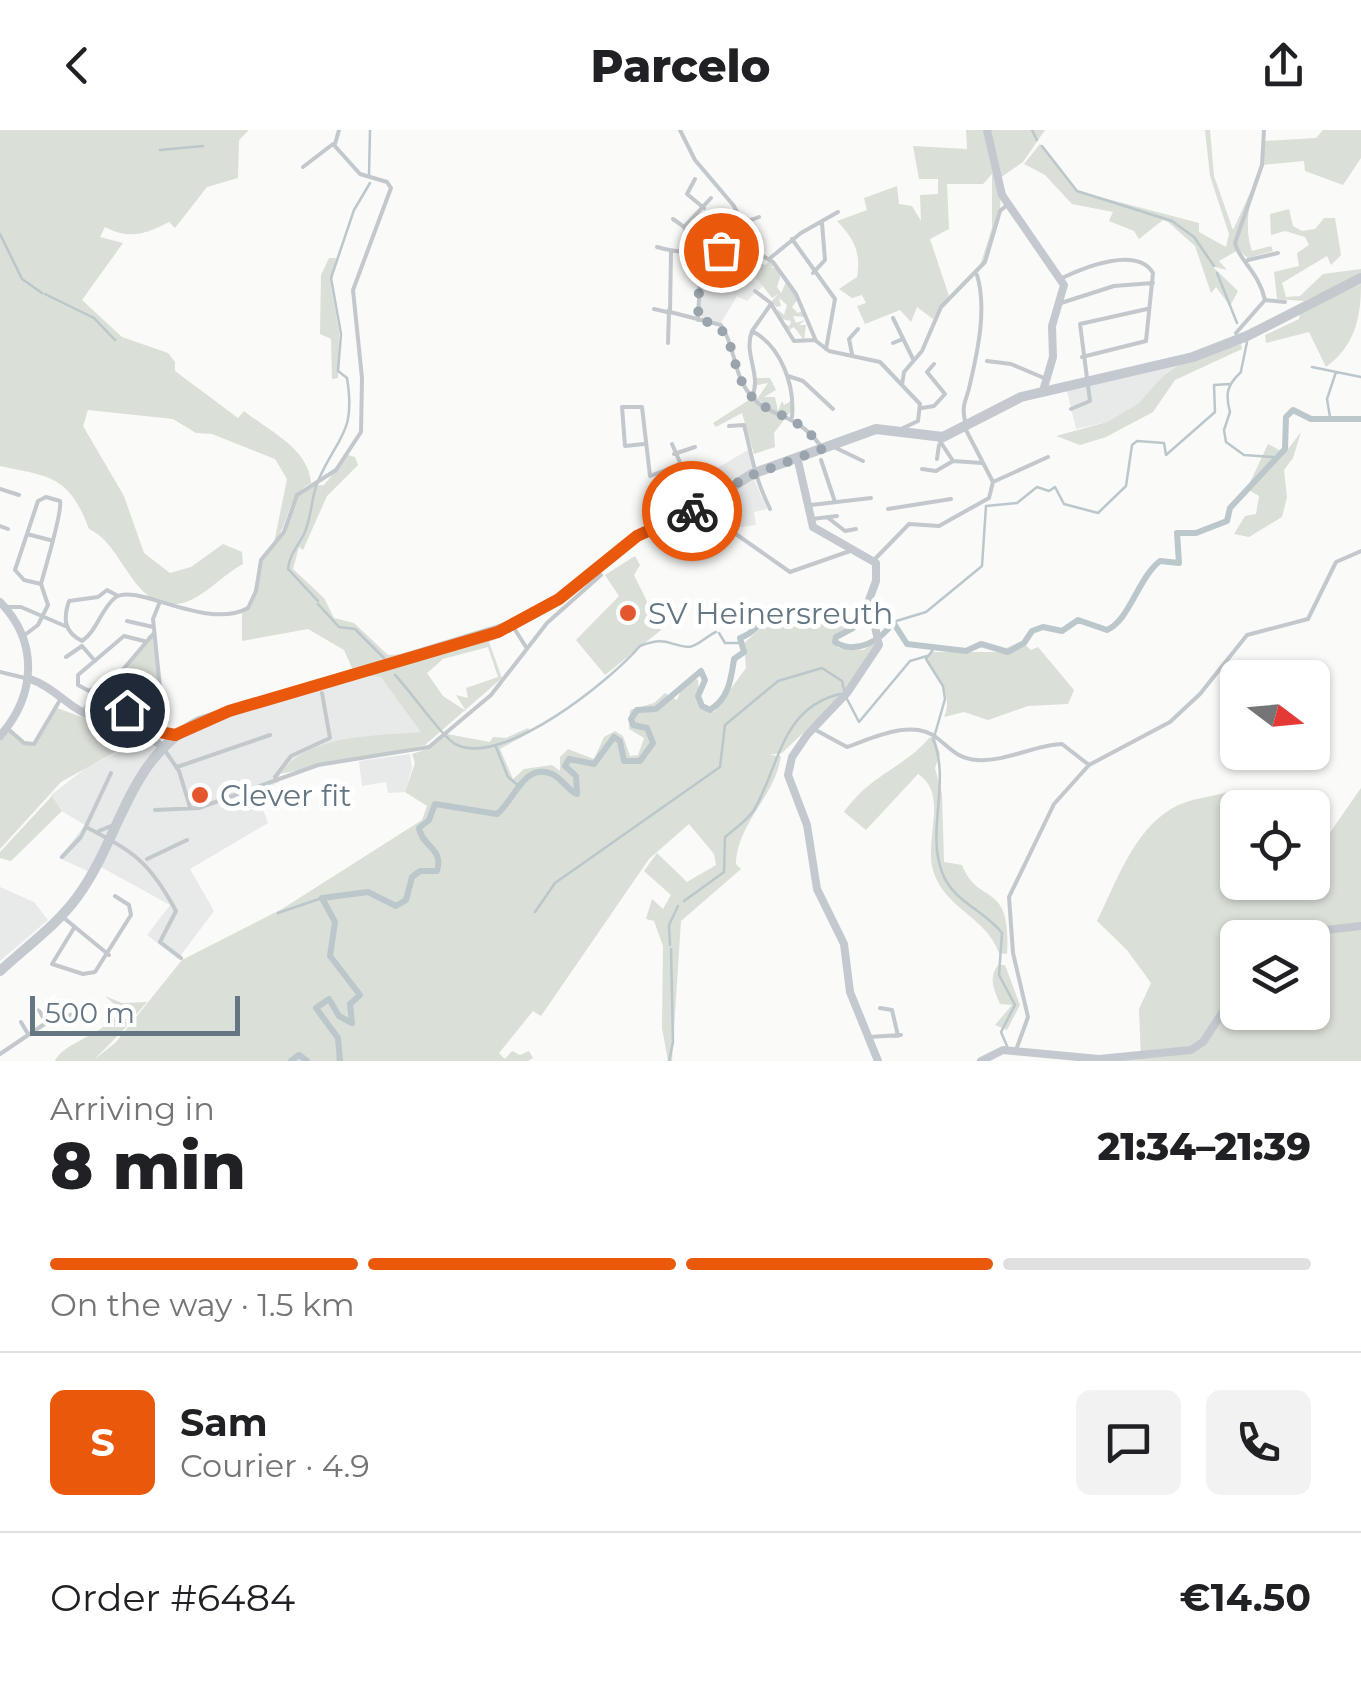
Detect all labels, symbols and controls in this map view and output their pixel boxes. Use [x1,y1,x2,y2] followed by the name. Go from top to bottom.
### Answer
[50,38,105,93] icon: back
[590,38,771,93] text: Parcelo
[1256,38,1311,93] icon: share
[679,208,764,293] pin
[694,223,749,278] icon: bag
[642,461,742,561] courier
[665,484,720,539] icon: bike
[648,595,893,632] place label: SV Heinersreuth
[617,602,639,624] marker: SV Heinersreuth
[1220,660,1330,770] north arrow
[1220,660,1330,1030] map controls
[85,668,170,753] pin
[100,683,155,738] icon: home
[220,777,351,814] place label: Clever fit
[189,784,211,806] marker: Clever fit
[1220,790,1330,900] button: locate
[1220,920,1330,1030] button: layers
[30,991,240,1036] scale bar
[45,996,135,1030] text: 500 m
[50,1089,215,1128] text: Arriving in
[1097,1123,1311,1170] text: 21:34–21:39
[50,1126,246,1205] text: 8 min
[50,1285,355,1324] text: On the way · 1.5 km
[1076,1390,1181,1495] button: chat
[1206,1390,1311,1495] button: phone
[180,1399,268,1446] text: Sam
[90,1419,115,1466] text: S
[180,1446,370,1485] text: Courier · 4.9
[50,1574,295,1621] text: Order #6484
[1180,1574,1311,1621] text: €14.50

